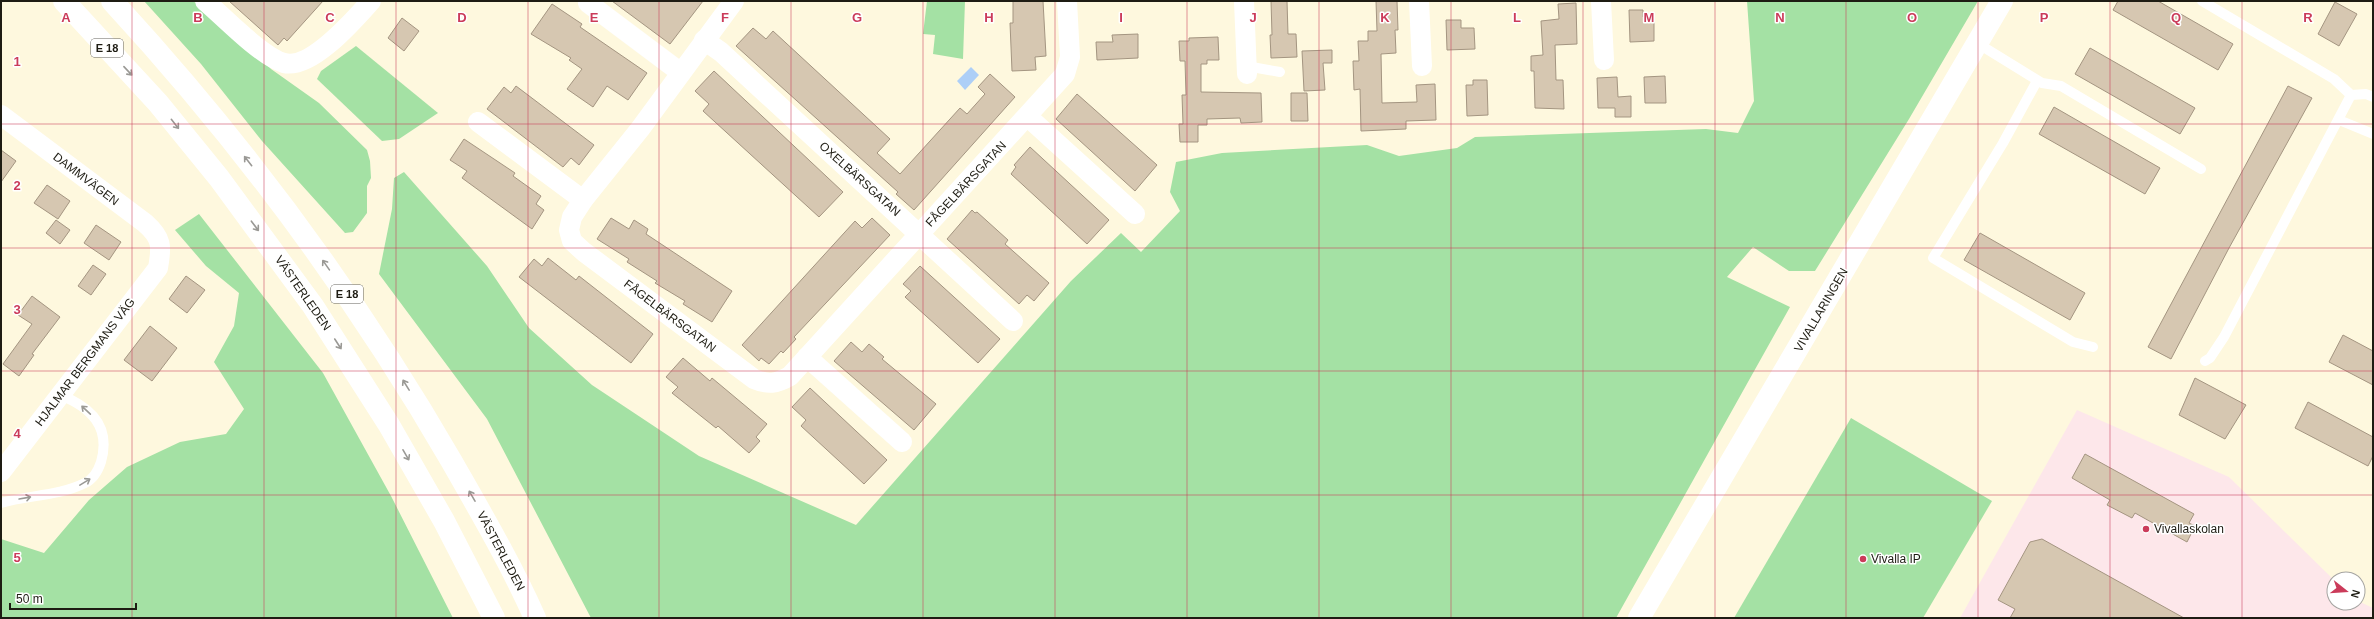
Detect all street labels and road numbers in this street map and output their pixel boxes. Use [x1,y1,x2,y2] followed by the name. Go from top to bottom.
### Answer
[91,39,123,57] road number: E 18
[922,138,1009,230] street label: FÅGELBÄRSGATAN
[817,139,903,219] street label: OXELBÄRSGATAN
[50,150,122,208] street label: DAMMVÄGEN
[272,253,334,333] street label: VÄSTERLEDEN
[1791,266,1851,354] street label: VIVALLARINGEN
[621,276,719,355] street label: FÅGELBÄRSGATAN
[331,285,363,303] road number: E 18
[32,295,138,429] street label: HJALMAR BERGMANS VÄG
[474,509,528,593] street label: VÄSTERLEDEN

